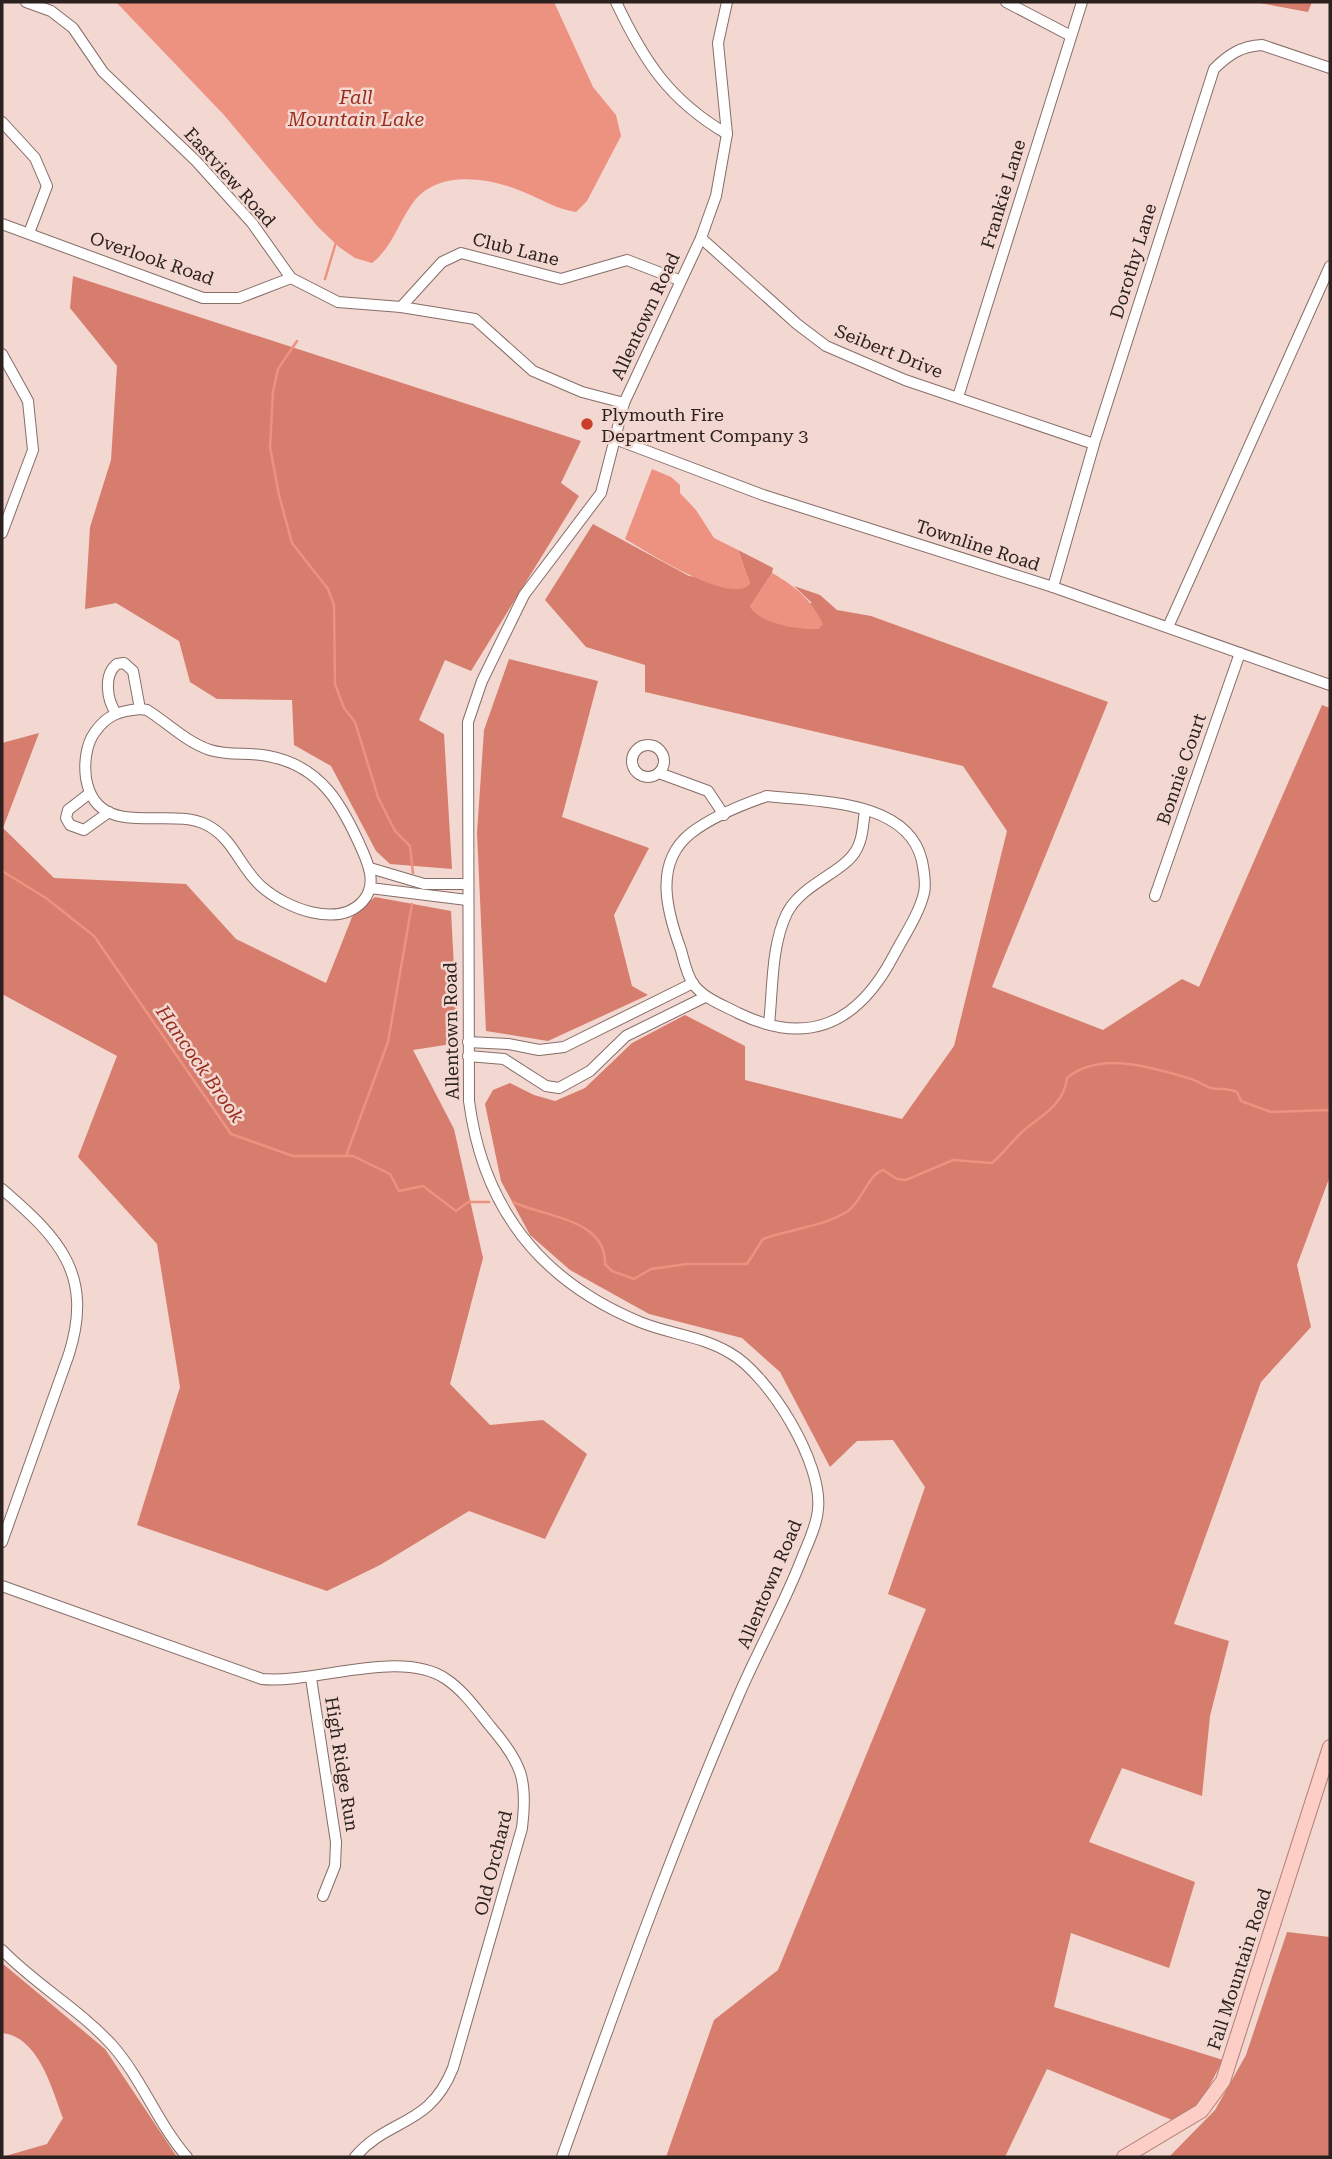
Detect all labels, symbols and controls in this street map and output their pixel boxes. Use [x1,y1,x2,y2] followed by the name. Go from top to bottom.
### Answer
[287,86,424,131] water label: Fall Mountain Lake
[180,123,280,231] street label: Eastview Road
[976,137,1030,251] street label: Frankie Lane
[1106,201,1161,321] street label: Dorothy Lane
[87,227,217,289] street label: Overlook Road
[471,228,562,270] street label: Club Lane
[606,249,684,383] street label: Allentown Road
[832,320,946,382] street label: Seibert Drive
[601,404,808,446] place label: Plymouth Fire Department Company 3
[579,416,595,432] marker: Plymouth Fire Department Company 3
[913,515,1043,575] street label: Townline Road
[1152,710,1210,827] street label: Bonnie Court
[439,961,463,1100] street label: Allentown Road
[150,1000,249,1128] water label: Hancock Brook
[732,1516,806,1652] street label: Allentown Road
[321,1695,363,1833] street label: High Ridge Run
[470,1808,516,1918] street label: Old Orchard
[1203,1885,1275,2052] street label: Fall Mountain Road

